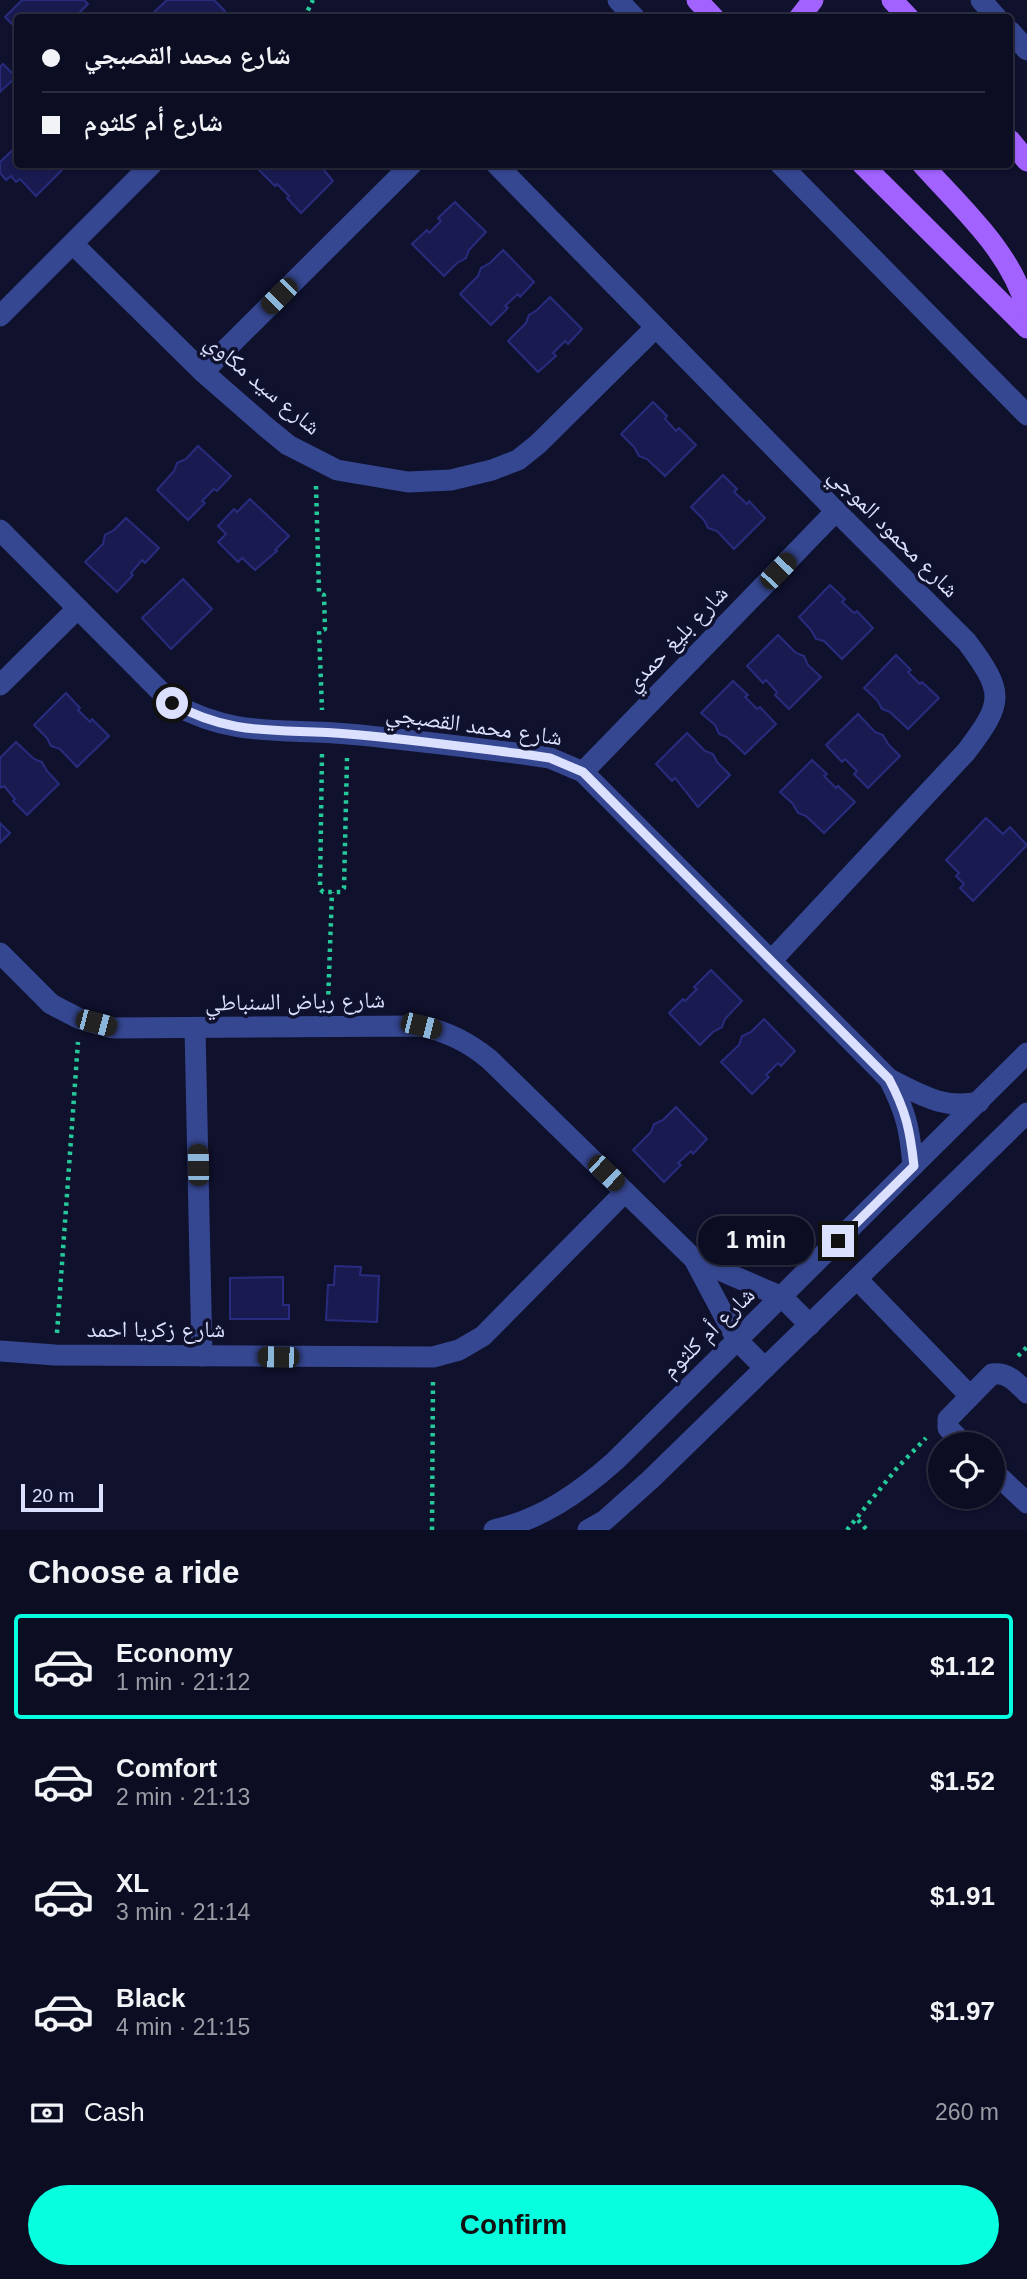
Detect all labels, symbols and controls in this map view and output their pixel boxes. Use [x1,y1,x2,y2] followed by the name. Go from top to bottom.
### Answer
[84,40,291,70] text: شارع محمد القصبجي
[84,107,223,137] text: شارع أم كلثوم
[257,274,302,318] car
[196,328,326,444] street label: شارع سيد مكاوي
[819,462,964,607] street label: شارع محمود الموجي
[756,549,801,593] car
[619,580,737,700] street label: شارع بليغ حمدي
[156,687,188,719] route start
[383,700,564,756] street label: شارع محمد القصبجي
[205,986,385,1021] street label: شارع رياض السنباطي
[73,1007,120,1039] car
[399,1011,444,1041] car
[188,1144,209,1186] car
[584,1151,629,1195] car
[698,1216,814,1266] callout: 1 min
[822,1225,854,1257] route end
[726,1227,786,1253] text: 1 min
[656,1281,762,1385] street label: شارع أم كلثوم
[87,1316,225,1344] street label: شارع زكريا احمد
[257,1346,300,1368] car
[928,1432,1005,1509] map controls
[928,1432,1005,1509] button: locate
[21,1481,103,1513] scale bar
[32,1485,74,1506] text: 20 m
[28,1554,240,1590] text: Choose a ride
[32,1635,95,1698] icon: car
[116,1638,233,1668] text: Economy
[930,1651,995,1681] text: $1.12
[116,1669,250,1695] text: 1 min · 21:12
[32,1750,95,1813] icon: car
[116,1753,217,1783] text: Comfort
[930,1766,995,1796] text: $1.52
[116,1784,250,1810] text: 2 min · 21:13
[32,1865,95,1928] icon: car
[116,1868,149,1898] text: XL
[930,1881,995,1911] text: $1.91
[116,1899,250,1925] text: 3 min · 21:14
[32,1980,95,2043] icon: car
[116,1983,185,2013] text: Black
[930,1996,995,2026] text: $1.97
[116,2014,250,2040] text: 4 min · 21:15
[28,2094,66,2132] icon: cash
[84,2097,145,2127] text: Cash
[935,2099,999,2125] text: 260 m
[28,2185,999,2265] button: Confirm

